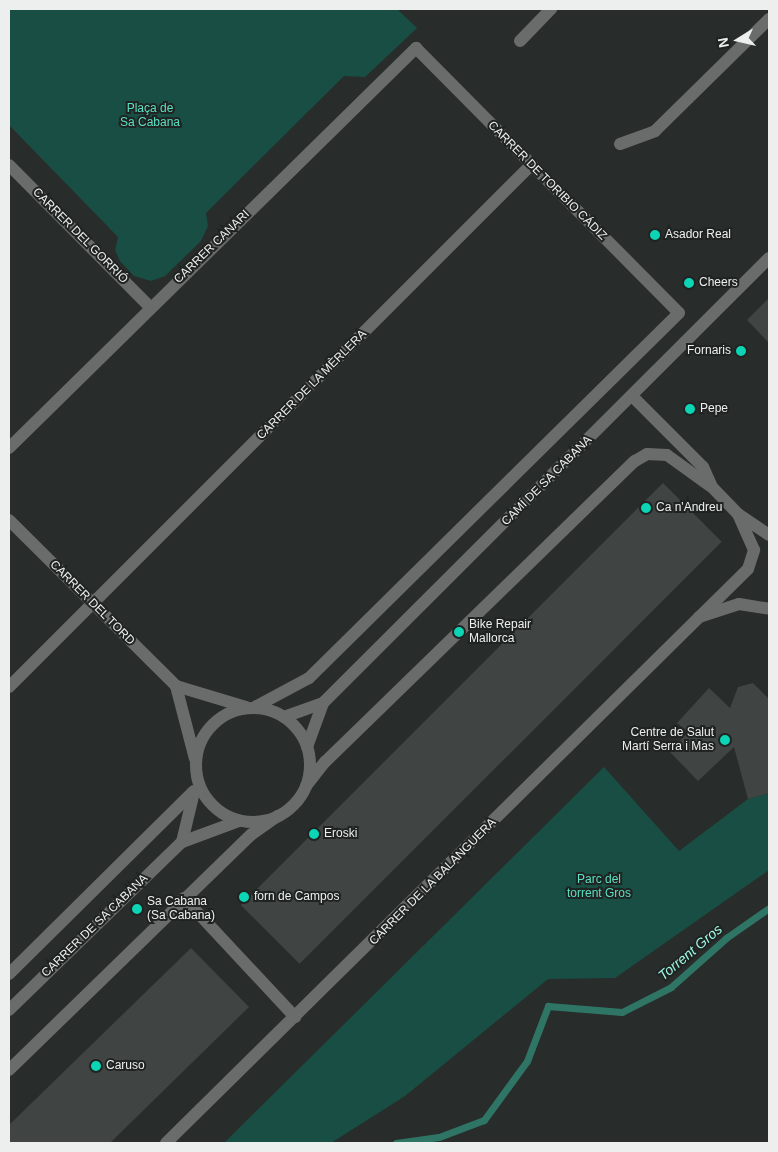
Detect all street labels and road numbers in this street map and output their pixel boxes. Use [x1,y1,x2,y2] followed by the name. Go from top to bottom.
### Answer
[484,118,610,244] street label: CARRER DE TORIBIO CÁDIZ
[29,185,131,287] street label: CARRER DEL GORRIÓ
[171,207,253,287] street label: CARRER CANARI
[254,327,370,443] street label: CARRER DE LA MÈRLERA
[499,433,595,529] street label: CAMÍ DE SA CABANA
[46,557,138,649] street label: CARRER DEL TORD
[366,815,500,949] street label: CARRER DE LA BALANGUERA
[39,871,151,981] street label: CARRER DE SA CABANA

